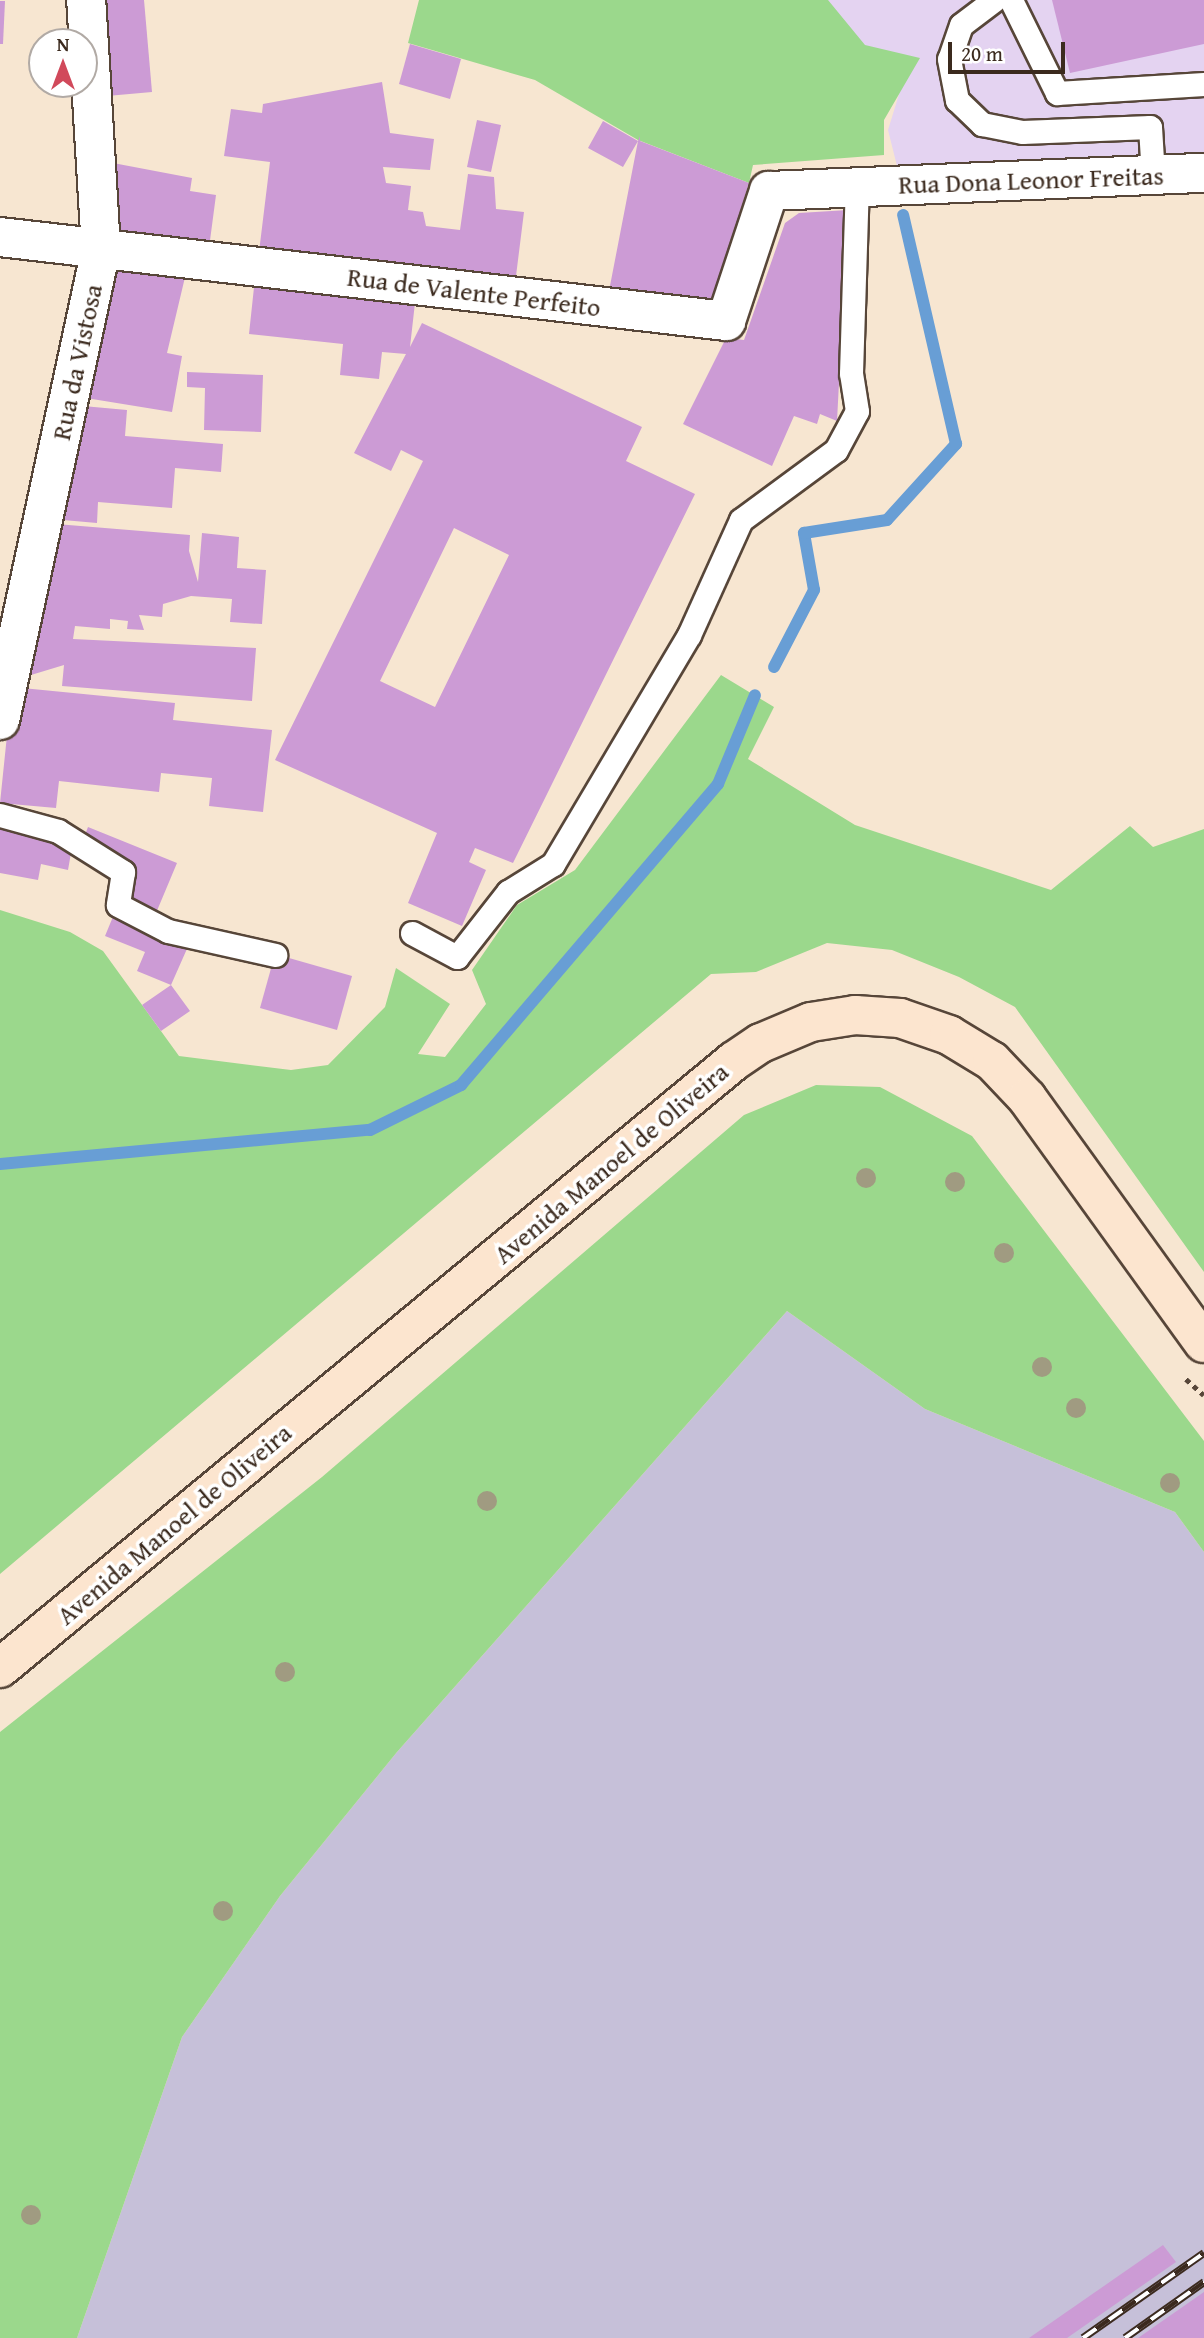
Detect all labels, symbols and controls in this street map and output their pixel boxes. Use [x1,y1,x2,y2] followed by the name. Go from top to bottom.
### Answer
[28,28,98,98] north arrow
[952,28,1069,72] scale bar
[57,30,69,58] text: N
[961,38,1003,69] text: 20 m
[898,160,1164,200] street label: Rua Dona Leonor Freitas
[346,261,602,323] street label: Rua de Valente Perfeito
[45,281,109,443] street label: Rua da Vistosa
[487,1056,735,1270] street label: Avenida Manoel de Oliveira
[50,1417,298,1631] street label: Avenida Manoel de Oliveira

